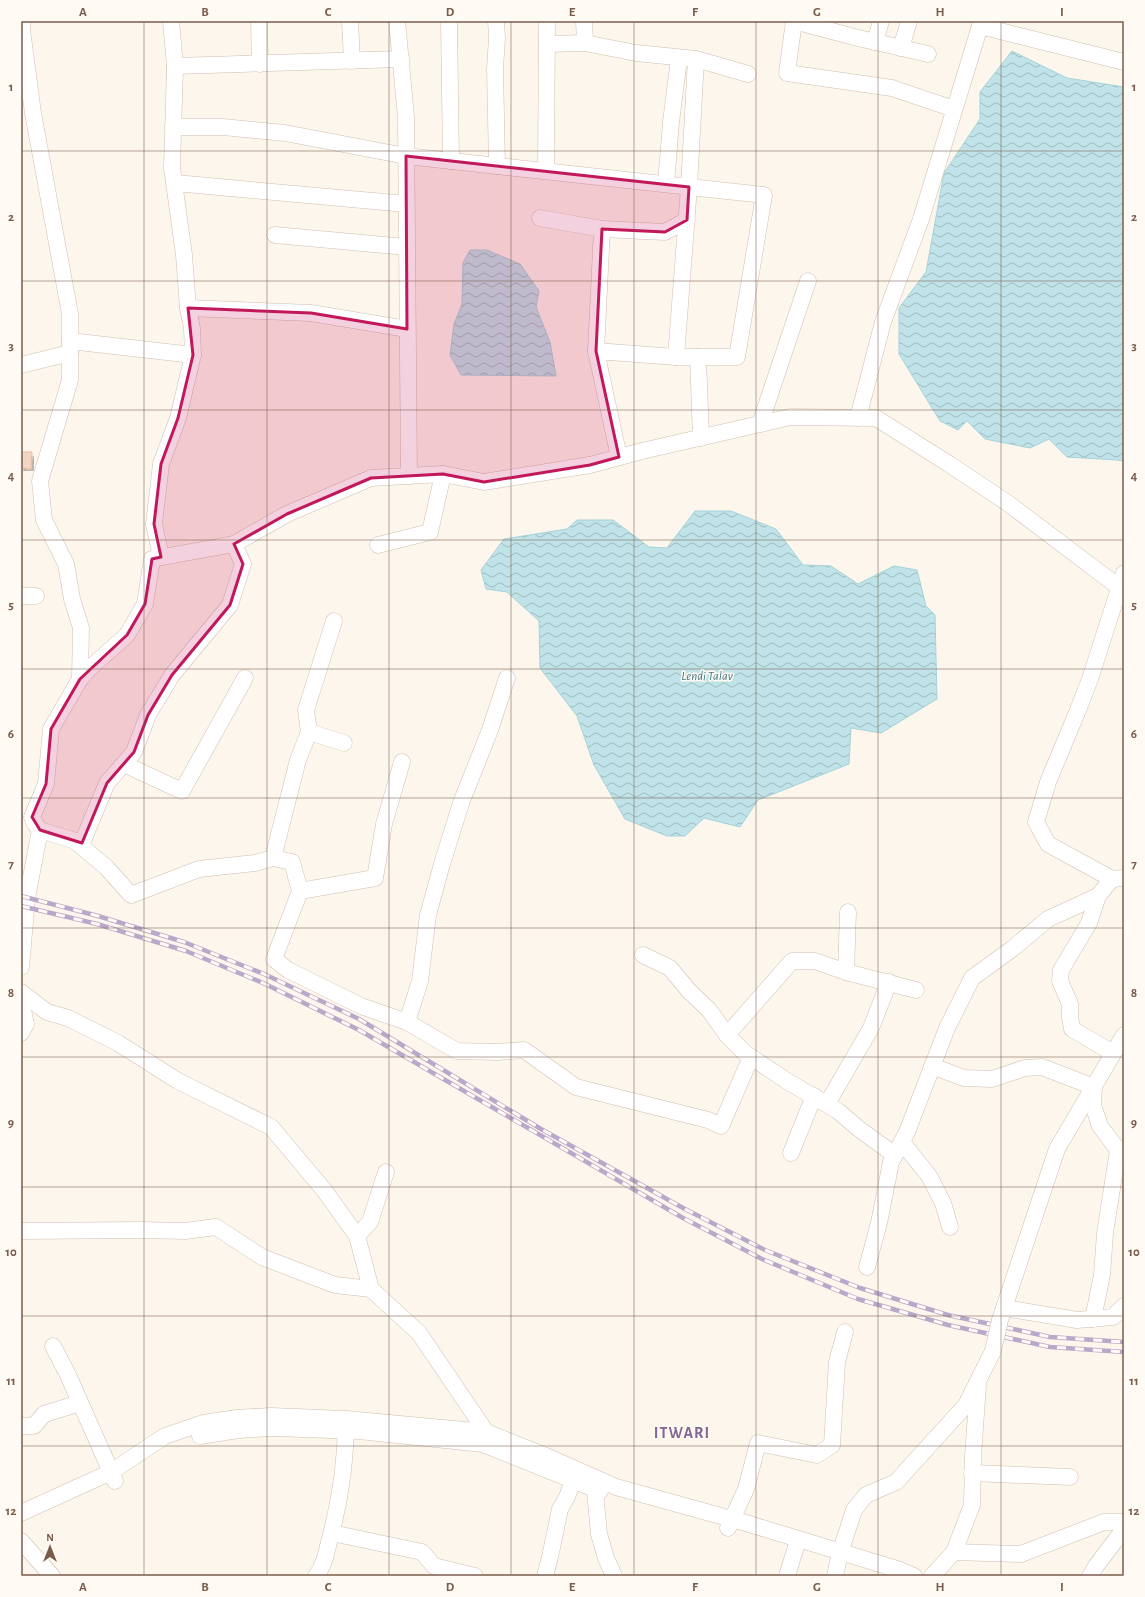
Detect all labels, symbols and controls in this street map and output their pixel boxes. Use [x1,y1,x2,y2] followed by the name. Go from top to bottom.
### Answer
[79,6,87,19] text: A
[201,6,209,19] text: B
[325,6,332,19] text: C
[446,6,455,19] text: D
[569,6,576,19] text: E
[692,6,699,19] text: F
[813,6,821,19] text: G
[935,6,945,19] text: H
[1060,6,1064,19] text: I
[9,81,13,94] text: 1
[1132,81,1136,94] text: 1
[8,211,14,224] text: 2
[1131,211,1137,224] text: 2
[8,340,14,353] text: 3
[1131,340,1137,353] text: 3
[8,470,15,483] text: 4
[1131,470,1138,483] text: 4
[8,599,14,612] text: 5
[1131,599,1137,612] text: 5
[681,670,733,683] water label: Lendi Talav
[8,728,14,741] text: 6
[1131,728,1137,741] text: 6
[8,858,14,871] text: 7
[1131,858,1137,871] text: 7
[8,987,14,1000] text: 8
[1131,987,1137,1000] text: 8
[8,1117,14,1130] text: 9
[1131,1117,1137,1130] text: 9
[5,1246,17,1259] text: 10
[1128,1246,1140,1259] text: 10
[6,1375,16,1388] text: 11
[1129,1375,1139,1388] text: 11
[654,1425,710,1441] district label: ITWARI
[6,1505,16,1518] text: 12
[1129,1505,1139,1518] text: 12
[30,1527,70,1567] north arrow
[46,1532,54,1543] text: N
[79,1581,87,1594] text: A
[201,1581,209,1594] text: B
[325,1581,332,1594] text: C
[446,1581,455,1594] text: D
[569,1581,576,1594] text: E
[692,1581,699,1594] text: F
[813,1581,821,1594] text: G
[935,1581,945,1594] text: H
[1060,1581,1064,1594] text: I

